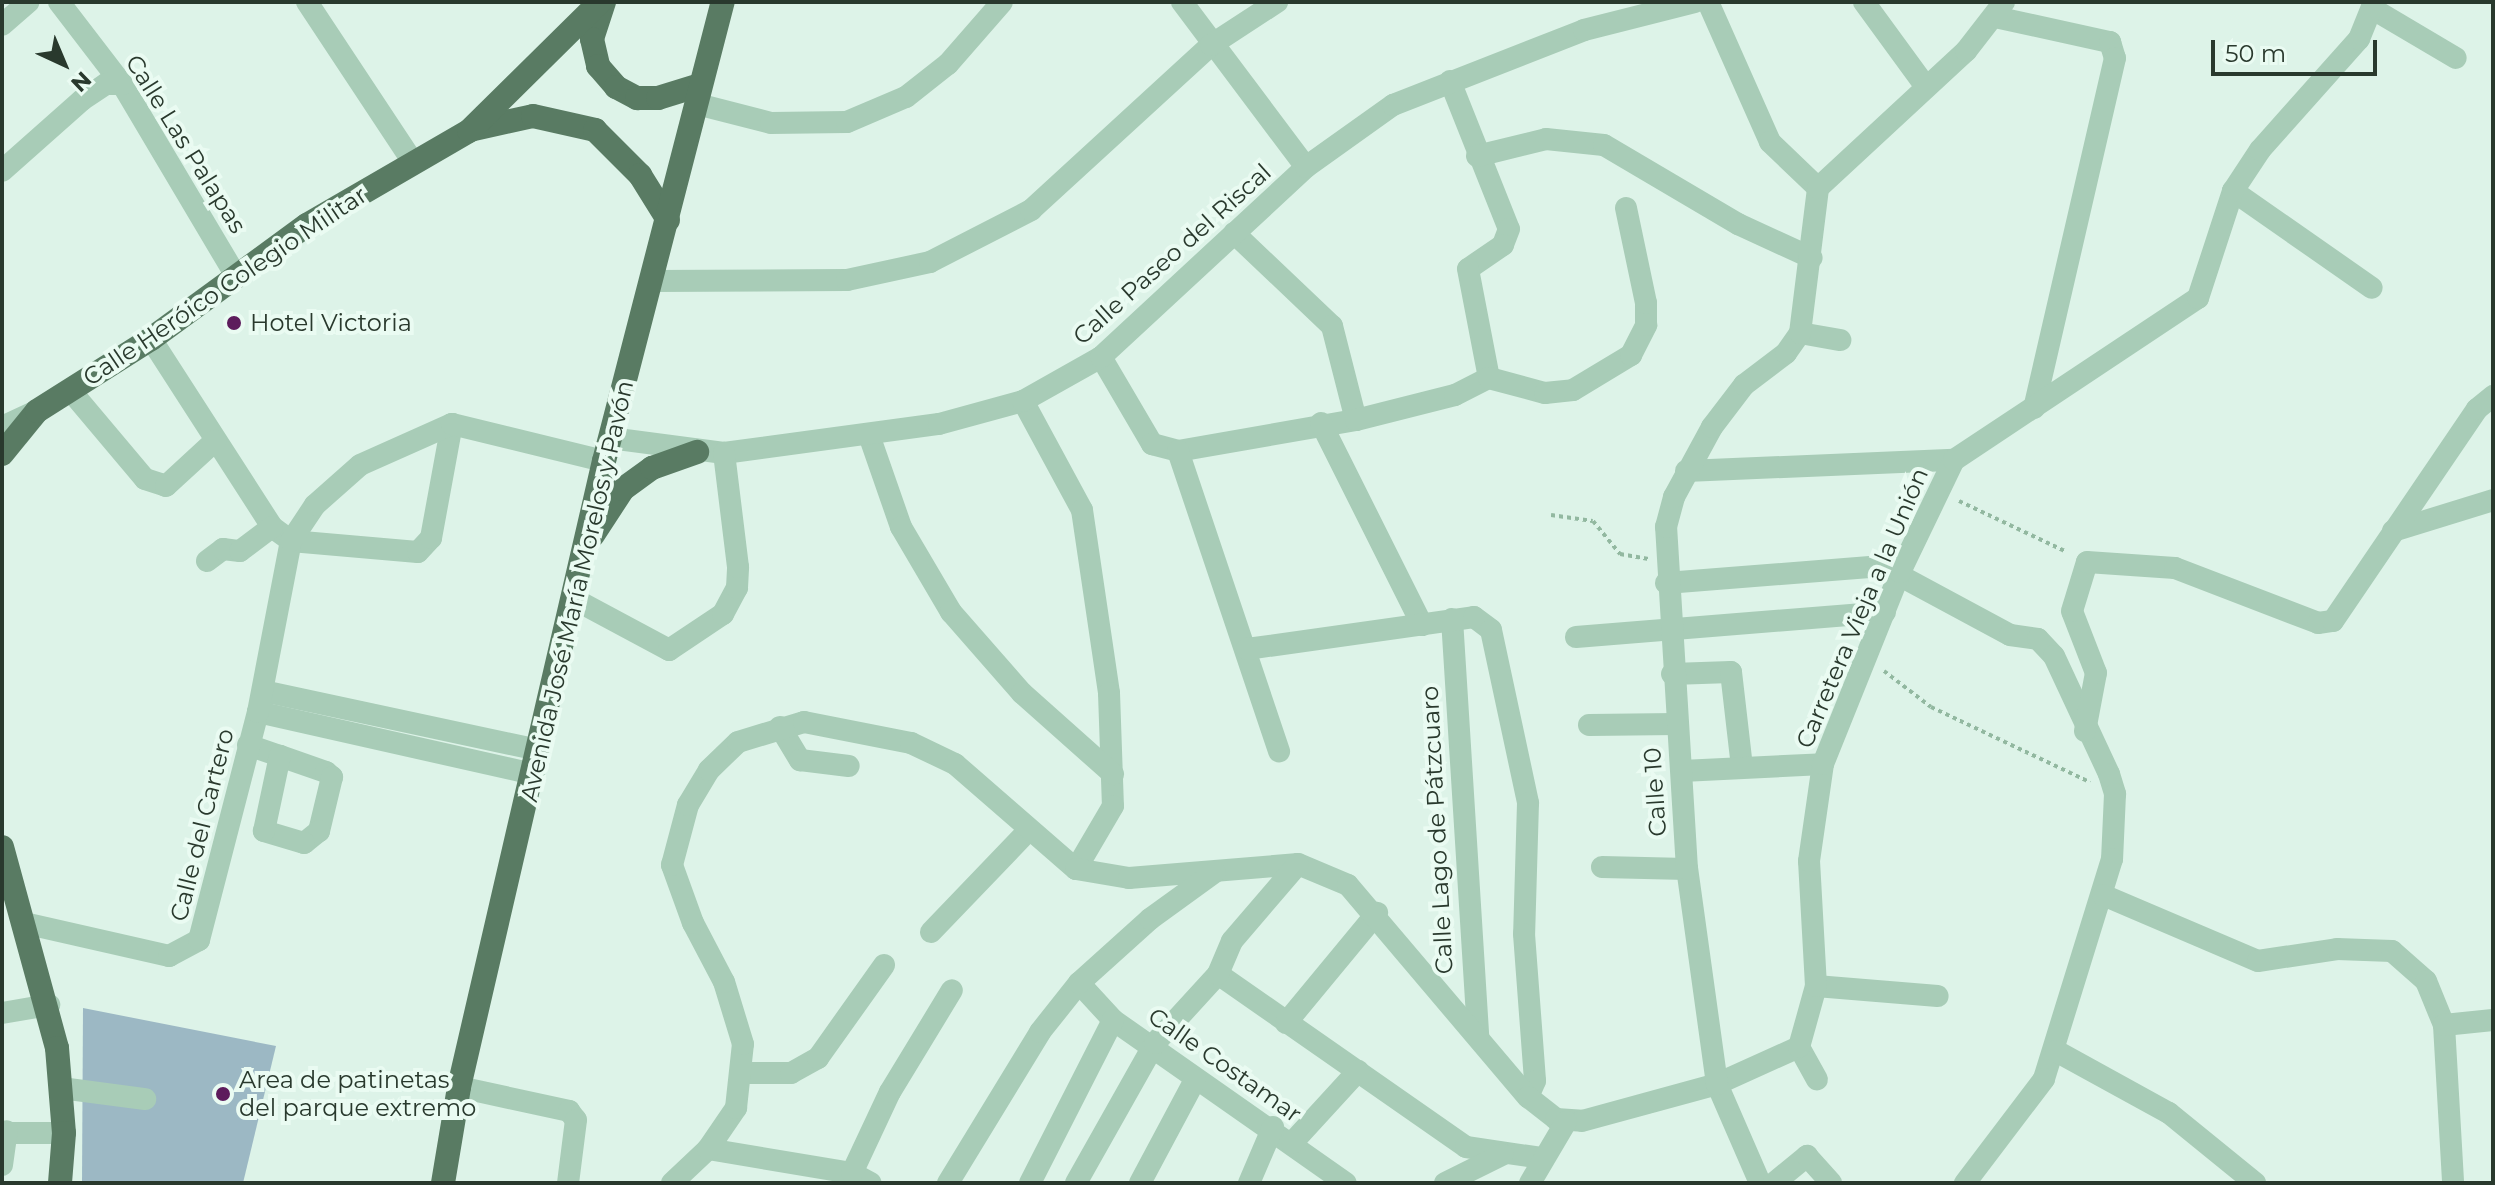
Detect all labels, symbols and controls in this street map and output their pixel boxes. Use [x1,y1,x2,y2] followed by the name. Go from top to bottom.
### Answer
[24,24,104,104] north arrow
[2215,24,2381,74] scale bar
[2225,39,2286,68] text: 50 m
[120,50,252,238] street label: Calle Las Palapas
[65,66,97,98] text: N
[1067,158,1277,350] street label: Calle Paseo del Riscal
[78,180,372,392] street label: Calle Heróico Colegio Militar
[250,309,412,337] place label: Hotel Victoria
[225,314,243,332] marker: Hotel Victoria
[514,378,640,804] street label: Avenida José María Morelos y Pavón
[1790,464,1934,752] street label: Carretera Vieja a la Unión
[1415,685,1459,975] street label: Calle Lago de Pátzcuaro
[164,726,240,924] street label: Calle del Cartero
[1638,746,1672,838] street label: Calle 10
[1143,1001,1307,1129] street label: Calle Costamar
[239,1066,476,1122] place label: Area de patinetas del parque extremo
[214,1085,232,1103] marker: Area de patinetas del parque extremo

